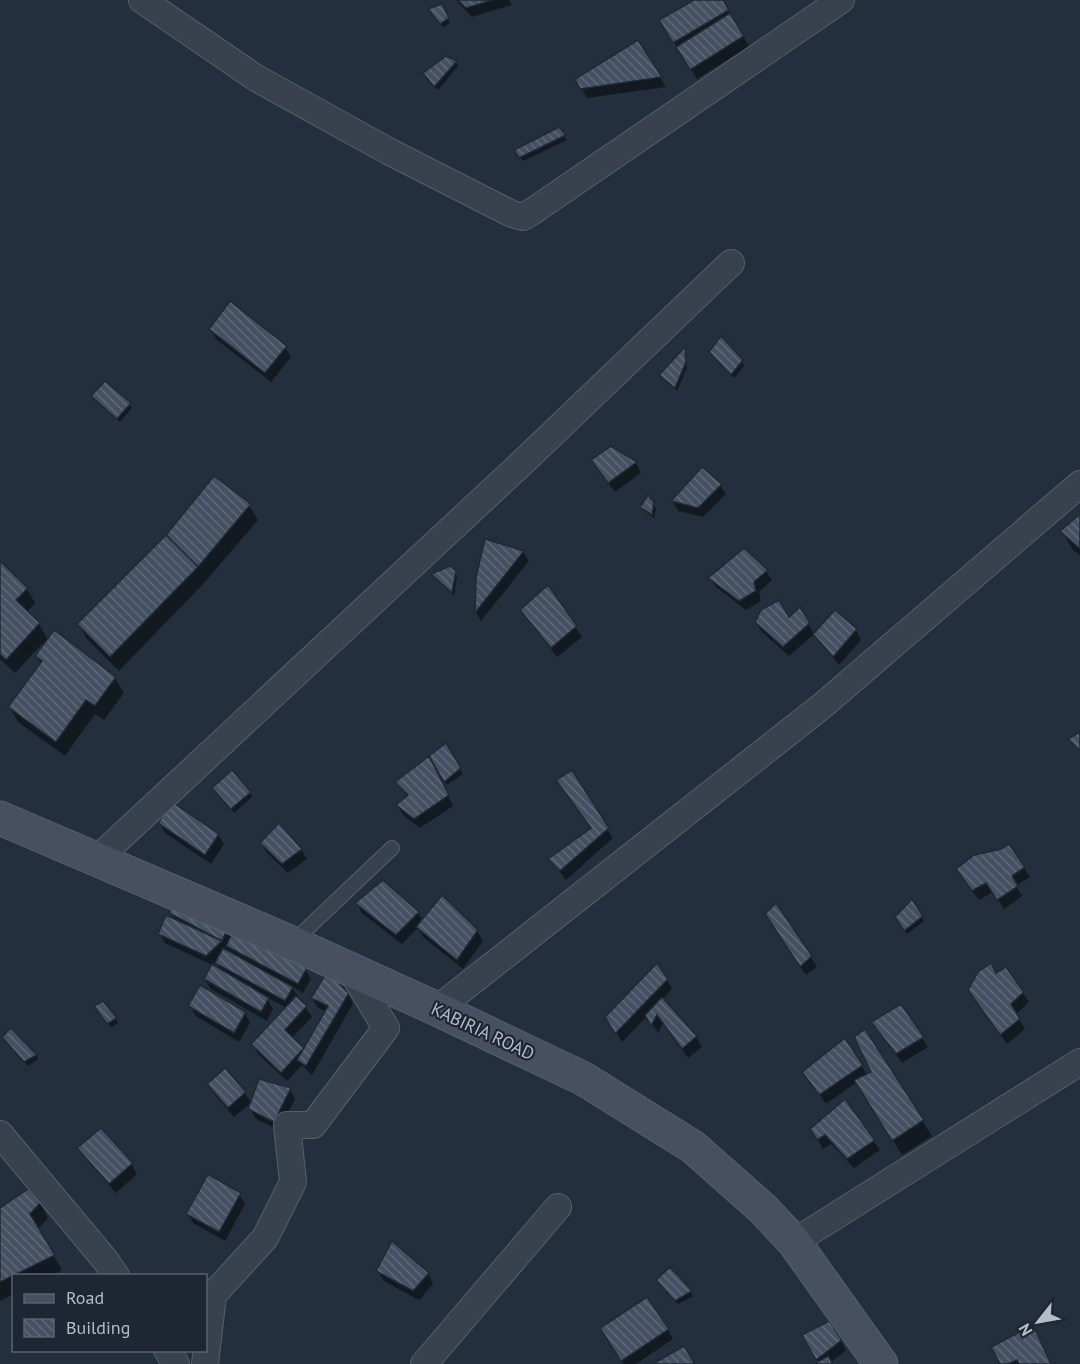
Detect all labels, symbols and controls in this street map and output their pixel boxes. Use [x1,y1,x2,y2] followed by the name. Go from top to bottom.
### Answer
[428,997,538,1065] street label: KABIRIA ROAD
[12,1274,207,1352] legend
[66,1286,104,1309] text: Road
[1008,1292,1068,1352] north arrow
[66,1316,130,1339] text: Building
[1014,1320,1036,1339] text: N

